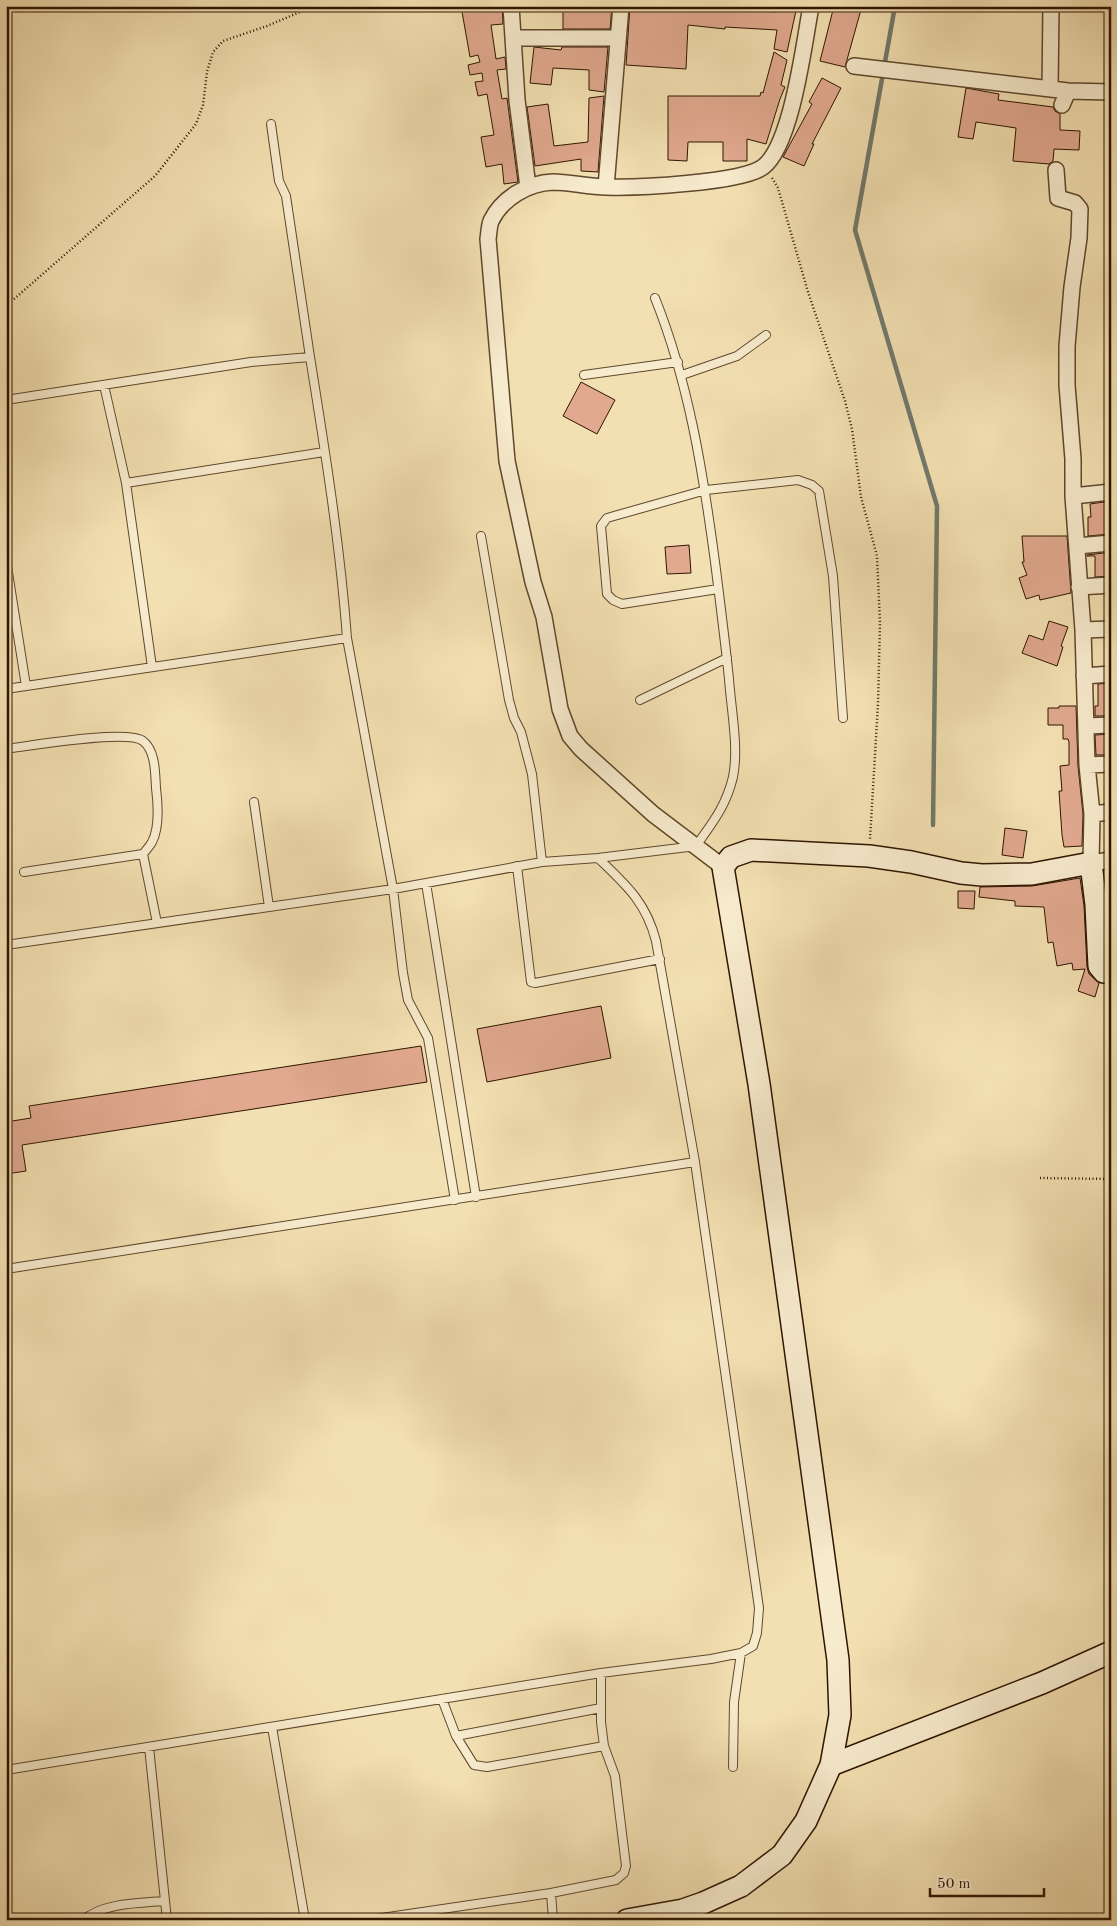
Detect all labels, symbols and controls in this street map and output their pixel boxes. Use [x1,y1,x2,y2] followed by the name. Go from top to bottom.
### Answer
[930,1866,1043,1898] scale bar
[937,1877,971,1892] text: 50 m

